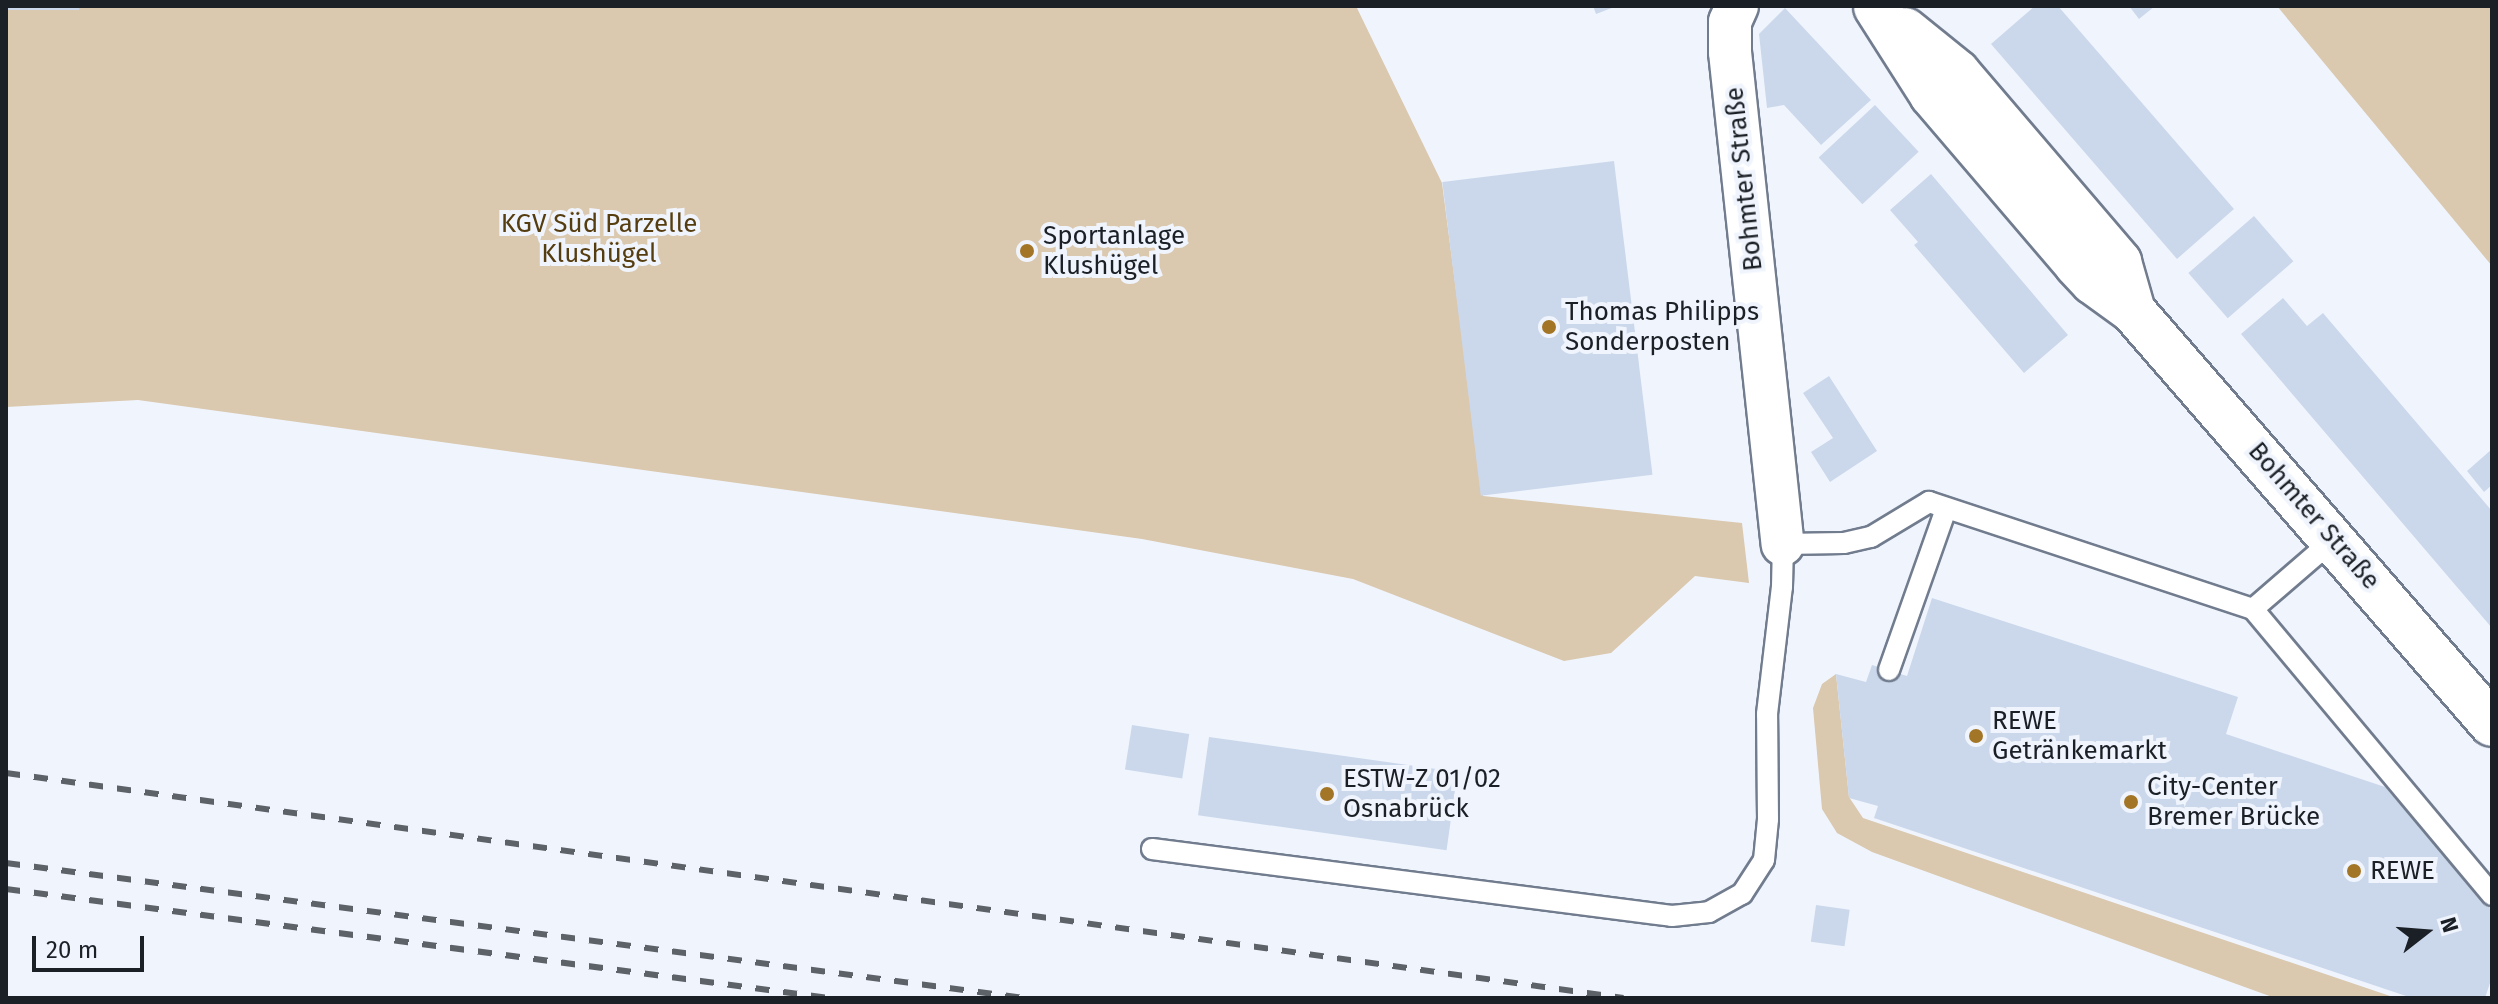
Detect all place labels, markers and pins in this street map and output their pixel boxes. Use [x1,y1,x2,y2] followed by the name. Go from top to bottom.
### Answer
[1043,220,1185,282] place label: Sportanlage Klushügel
[1018,242,1036,260] marker: Sportanlage Klushügel
[1565,296,1759,358] place label: Thomas Philipps Sonderposten
[1540,318,1558,336] marker: Thomas Philipps Sonderposten
[1992,705,2167,766] place label: REWE Getränkemarkt
[1967,727,1985,745] marker: REWE Getränkemarkt
[1343,763,1501,824] place label: ESTW-Z 01/02 Osnabrück
[2147,771,2320,832] place label: City-Center Bremer Brücke
[1318,785,1336,803] marker: ESTW-Z 01/02 Osnabrück
[2122,793,2140,811] marker: City-Center Bremer Brücke
[2370,855,2435,887] place label: REWE
[2345,862,2363,880] marker: REWE

